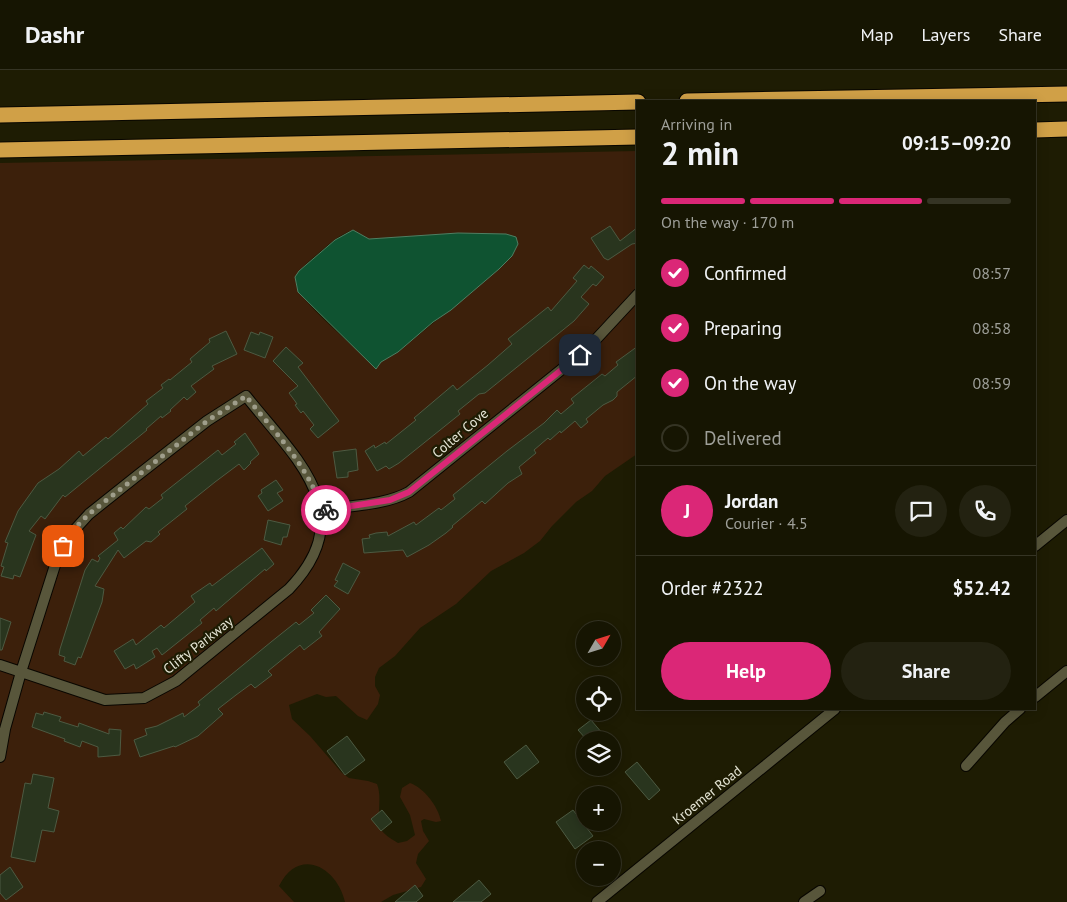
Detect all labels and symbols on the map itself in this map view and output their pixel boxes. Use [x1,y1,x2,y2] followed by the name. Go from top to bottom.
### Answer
[559,334,601,376] pin
[428,404,492,462] street label: Colter Cove
[301,485,351,535] courier
[42,525,84,567] pin
[159,612,237,678] street label: Clifty Parkway
[576,621,621,666] north arrow
[669,762,745,828] street label: Kroemer Road

